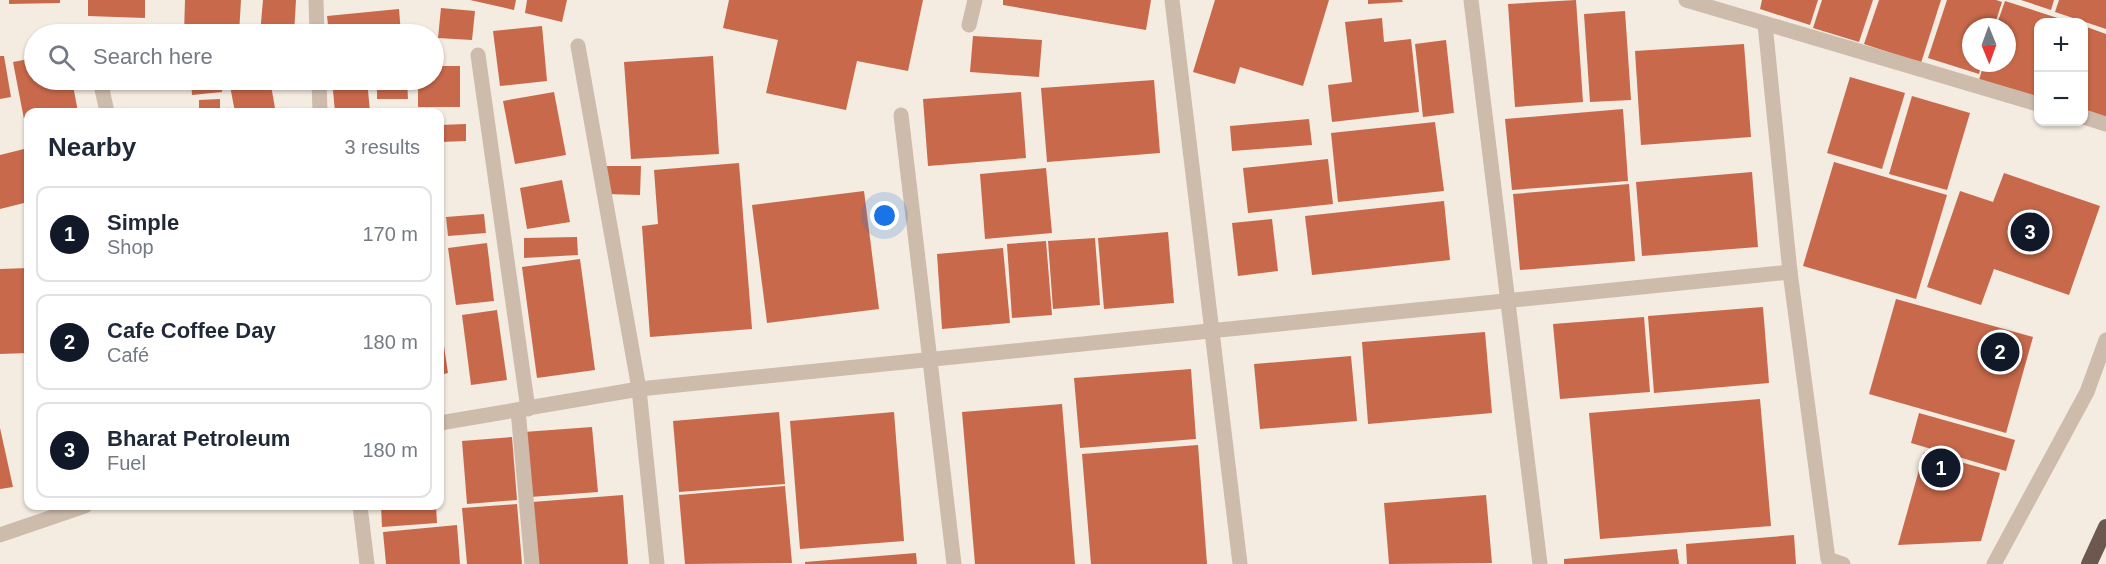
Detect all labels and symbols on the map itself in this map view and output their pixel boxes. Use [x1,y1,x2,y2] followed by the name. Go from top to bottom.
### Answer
[1962,18,2016,72] north arrow
[870,201,899,230] your location
[2010,210,2050,254] pin: 3
[1980,330,2020,374] pin: 2
[1922,446,1960,490] pin: 1

